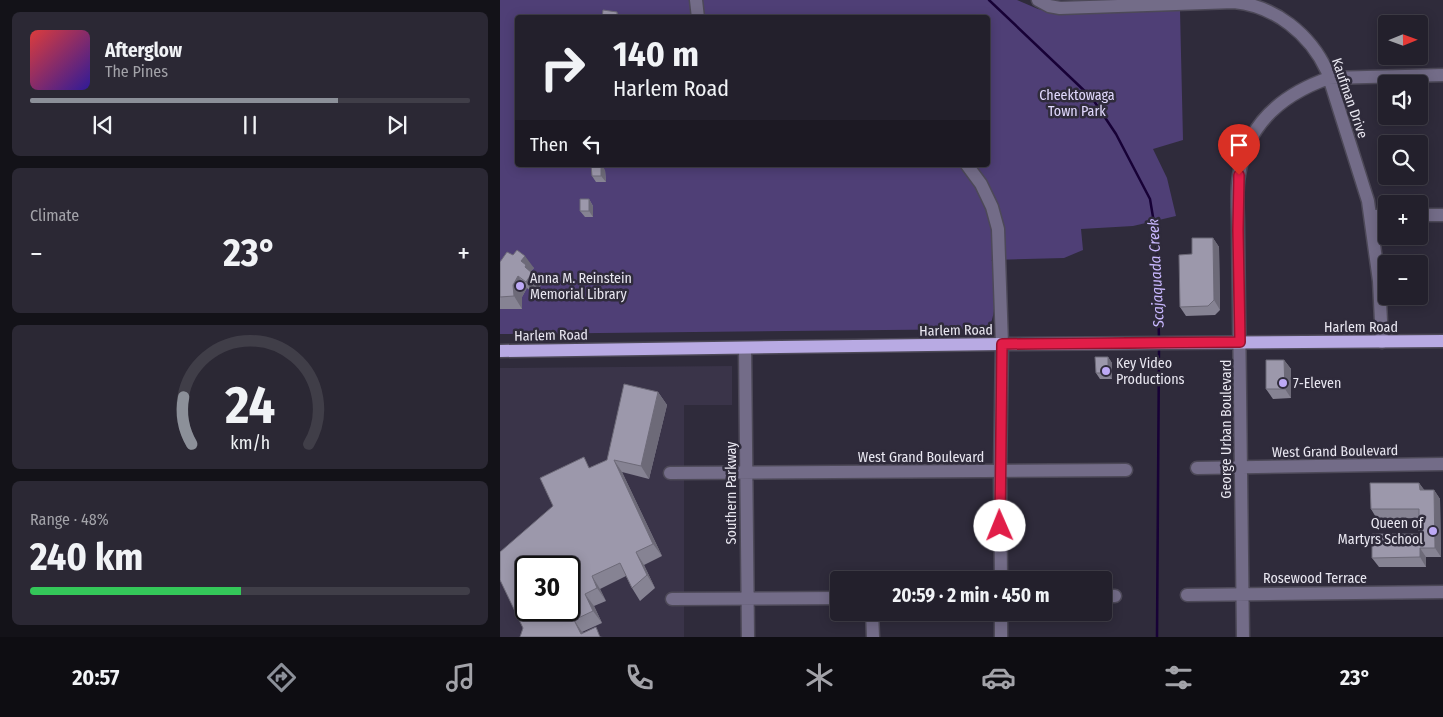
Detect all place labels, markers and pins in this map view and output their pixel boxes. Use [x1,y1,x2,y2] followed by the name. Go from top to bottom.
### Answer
[1218,124,1260,175] pin
[530,270,632,303] place label: Anna M. Reinstein Memorial Library
[514,280,526,292] marker: Anna M. Reinstein Memorial Library
[1116,355,1185,388] place label: Key Video Productions
[1100,365,1112,377] marker: Key Video Productions
[1293,375,1341,392] place label: 7-Eleven
[1277,377,1289,389] marker: 7-Eleven
[1338,515,1425,548] place label: Queen of Martyrs School
[1427,525,1439,537] marker: Queen of Martyrs School

